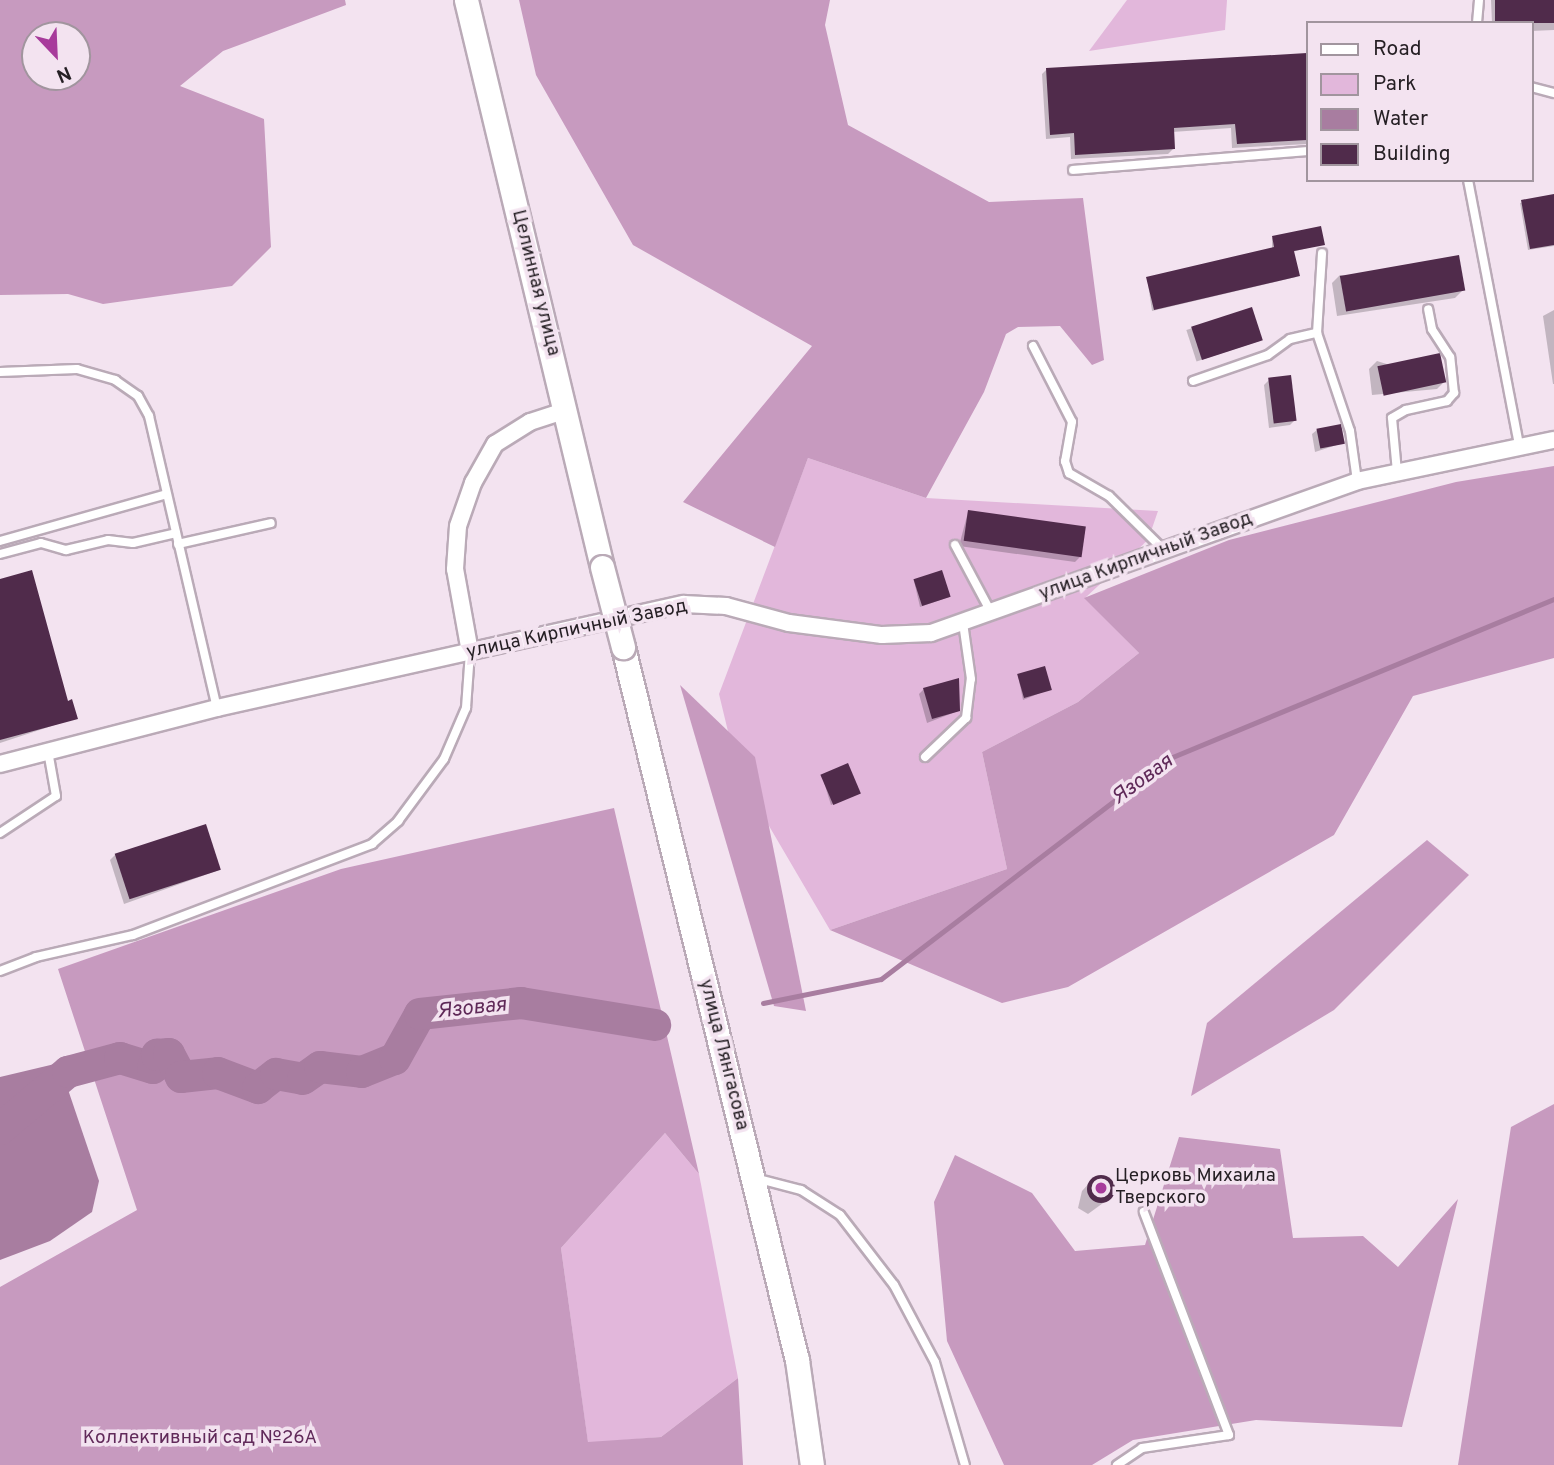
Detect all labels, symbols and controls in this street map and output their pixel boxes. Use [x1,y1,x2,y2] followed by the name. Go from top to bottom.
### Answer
[21,21,91,91] north arrow
[1306,21,1533,182] legend
[1373,36,1422,63] text: Road
[52,60,74,87] text: N
[1373,71,1416,98] text: Park
[1373,106,1428,133] text: Water
[1373,141,1451,168] text: Building
[506,208,564,358] street label: Целинная улица
[1036,508,1256,606] street label: улица Кирпичный Завод
[464,595,690,665] street label: улица Кирпичный Завод
[1108,750,1178,810] water label: Язовая
[693,977,753,1133] street label: улица Лянгасова
[436,993,508,1025] water label: Язовая
[1115,1166,1276,1210] place label: Церковь Михаила Тверского
[1093,1180,1109,1196] marker: Церковь Михаила Тверского
[83,1428,317,1450] park label: Коллективный сад №26А

